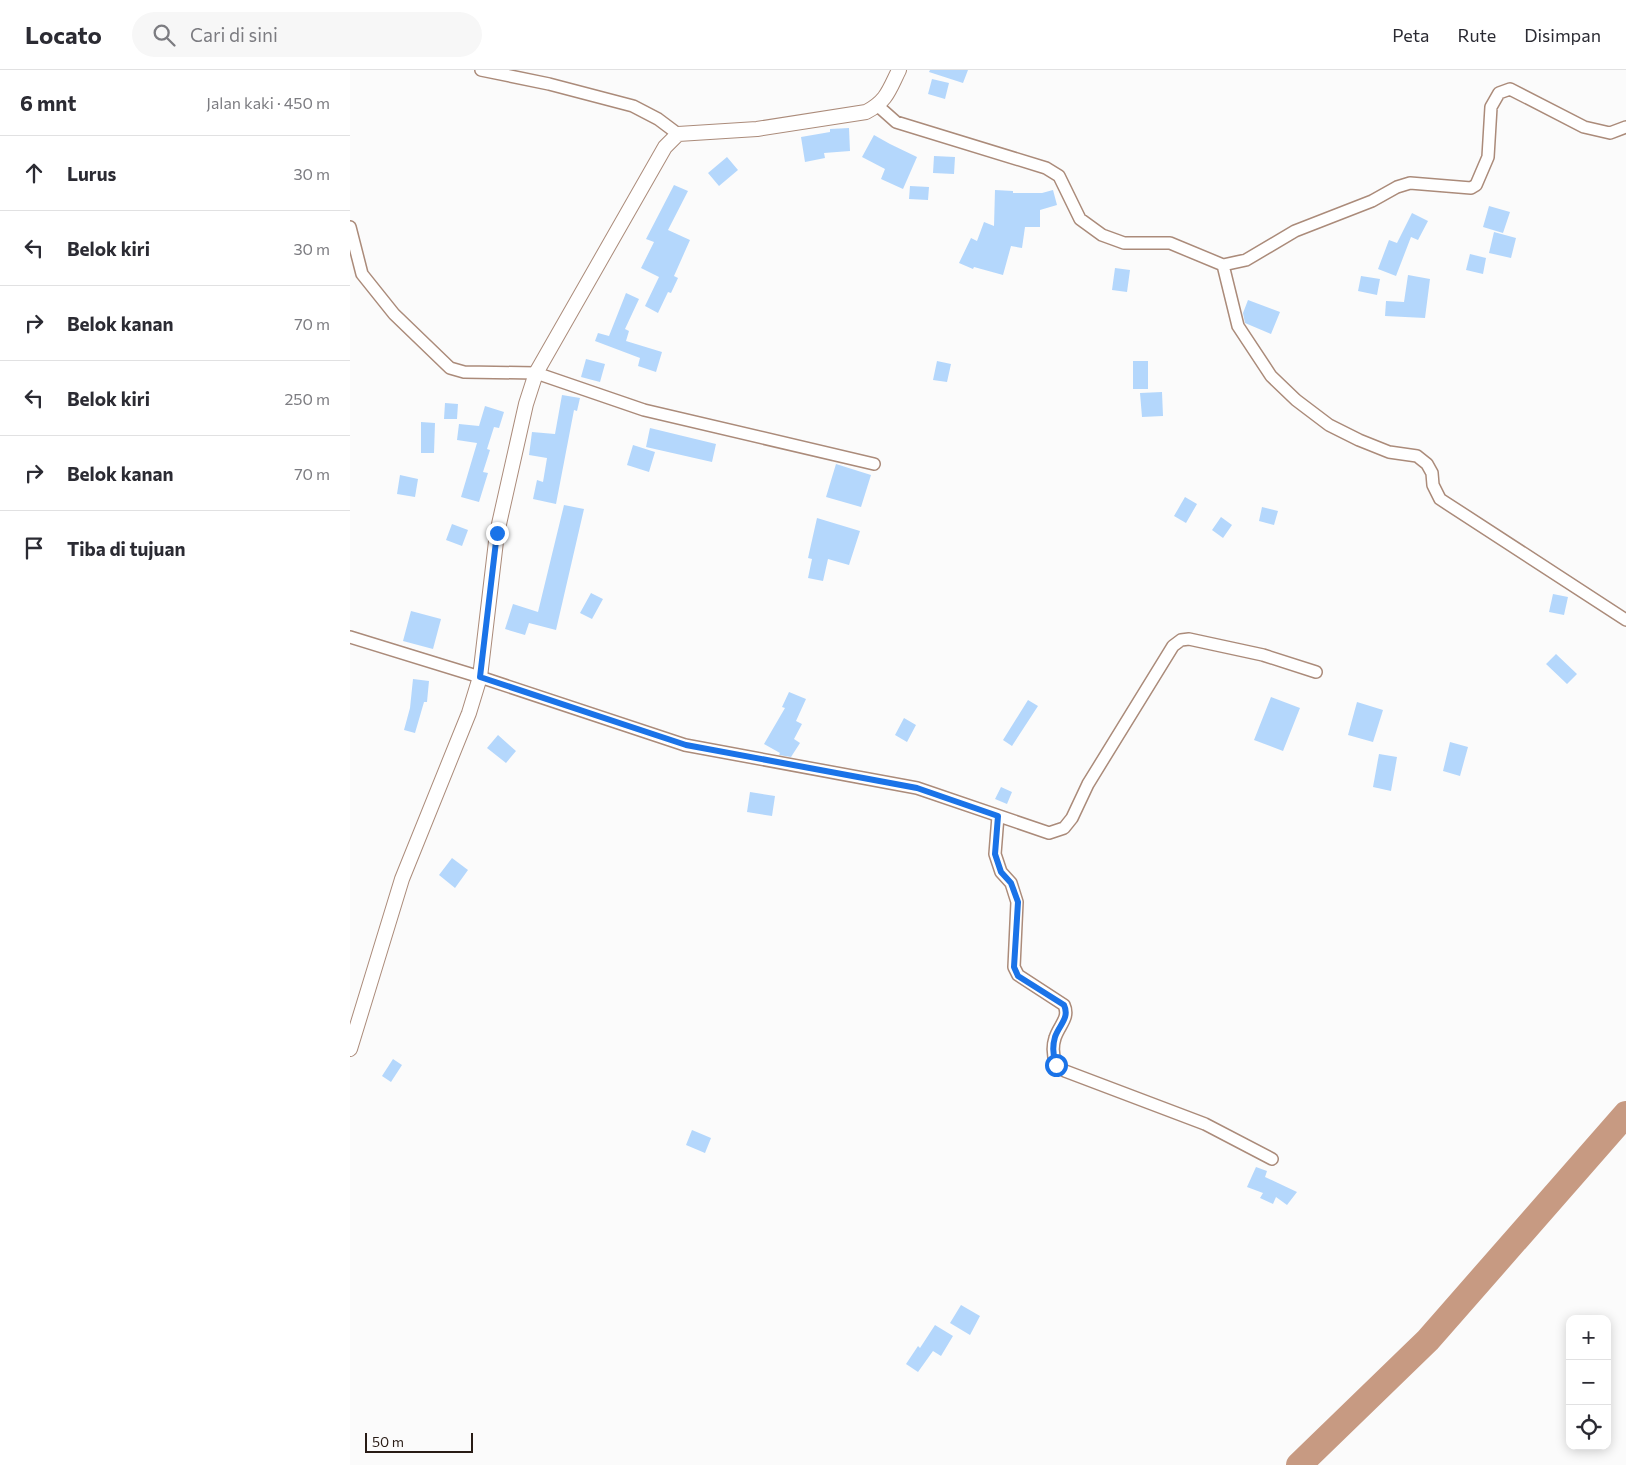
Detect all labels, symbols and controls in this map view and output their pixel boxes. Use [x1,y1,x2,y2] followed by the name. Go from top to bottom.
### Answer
[132,12,482,57] search box
[25,20,102,49] text: Locato
[150,21,178,49] icon: search
[190,23,278,46] text: Cari di sini
[1392,24,1429,46] text: Peta
[1457,24,1496,46] text: Rute
[1524,24,1601,46] text: Disimpan
[20,90,76,115] text: 6 mnt
[206,93,330,112] text: Jalan kaki · 450 m
[20,159,48,187] icon: ahead
[67,162,116,185] text: Lurus
[293,164,330,183] text: 30 m
[20,234,48,262] icon: left
[67,237,150,260] text: Belok kiri
[293,239,330,258] text: 30 m
[20,309,48,337] icon: right
[67,312,174,335] text: Belok kanan
[294,314,330,333] text: 70 m
[20,384,48,412] icon: left
[67,387,150,410] text: Belok kiri
[284,389,330,408] text: 250 m
[20,459,48,487] icon: right
[67,462,174,485] text: Belok kanan
[294,464,330,483] text: 70 m
[486,522,509,545] route end
[20,534,48,562] icon: arrive
[67,537,185,560] text: Tiba di tujuan
[1045,1054,1068,1077] route start
[1566,1315,1611,1450] map controls
[1566,1315,1611,1360] button: +
[1566,1360,1611,1405] button: −
[1566,1405,1611,1450] button: locate
[365,1430,472,1453] scale bar
[372,1433,404,1450] text: 50 m

